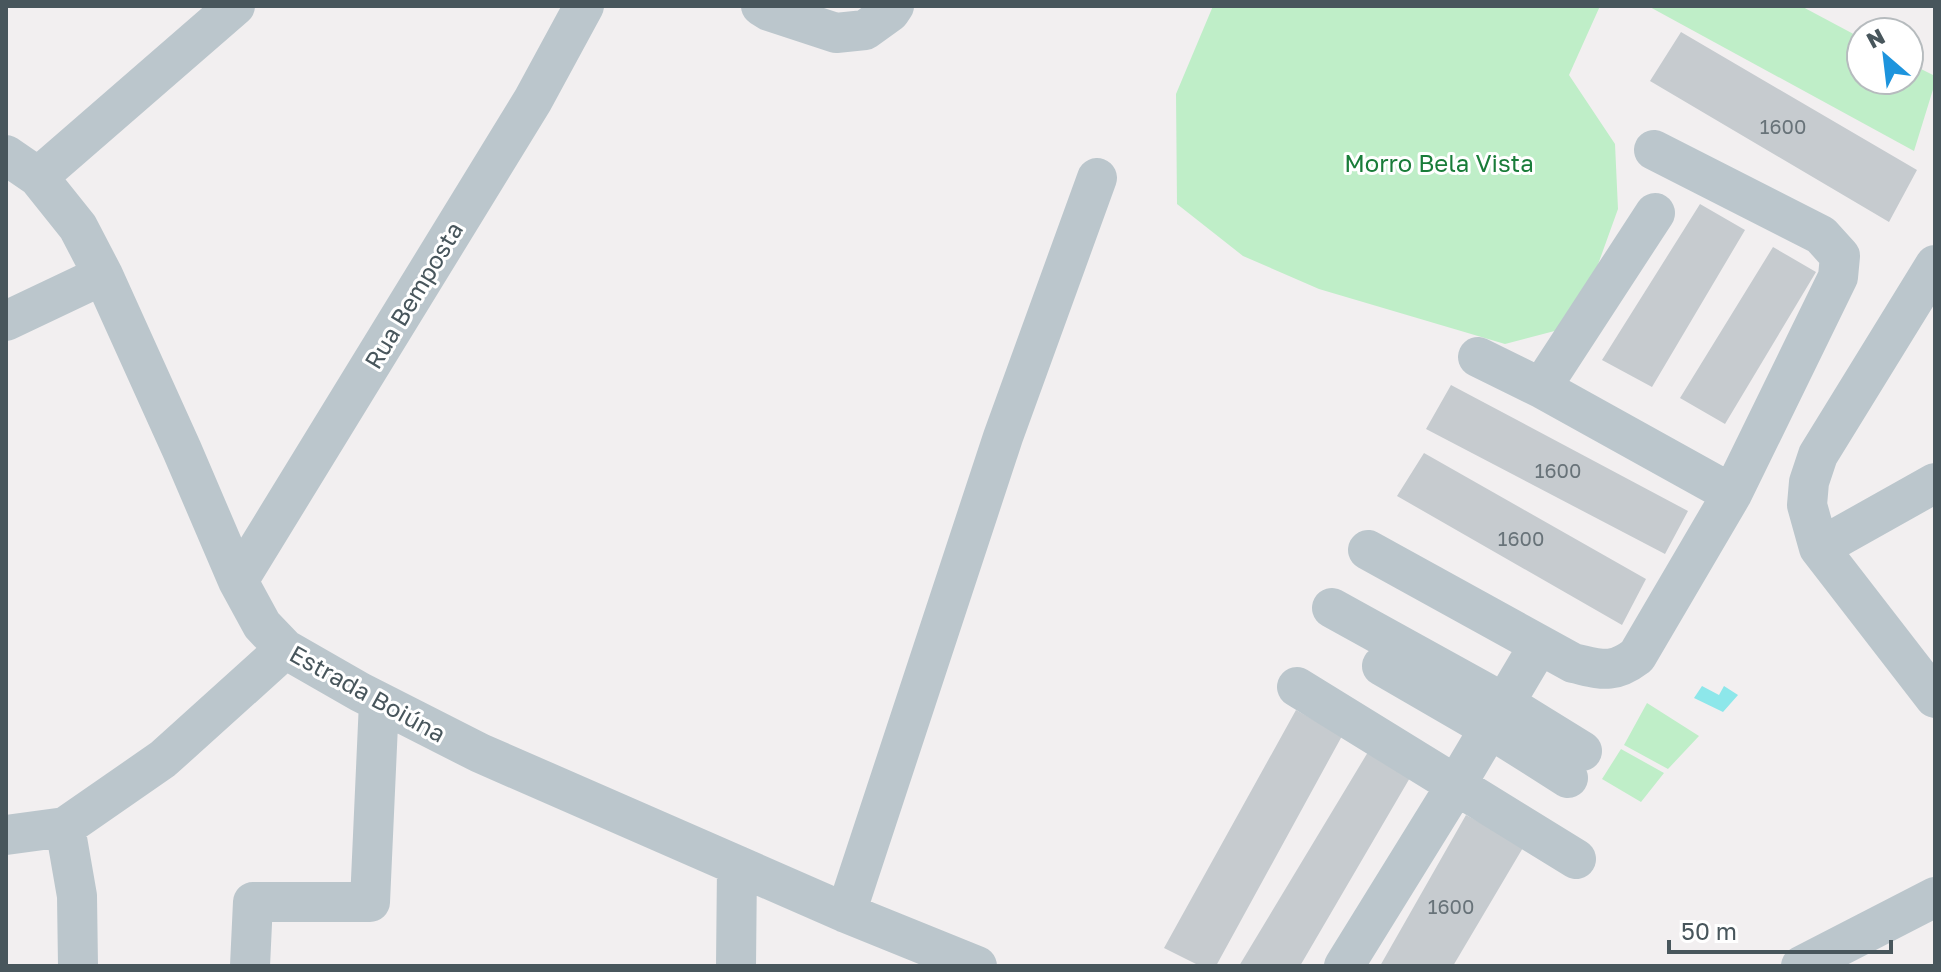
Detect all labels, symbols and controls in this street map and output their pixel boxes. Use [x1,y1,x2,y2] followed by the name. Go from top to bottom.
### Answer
[1845,16,1925,96] north arrow
[1862,22,1889,54] text: N
[1760,114,1806,138] house number: 1600
[1344,148,1534,177] park label: Morro Bela Vista
[358,216,468,374] street label: Rua Bemposta
[1535,458,1581,482] house number: 1600
[1498,526,1544,550] house number: 1600
[285,638,451,748] street label: Estrada Boiúna
[1428,894,1474,918] house number: 1600
[1669,904,1891,954] scale bar
[1681,916,1737,945] text: 50 m

